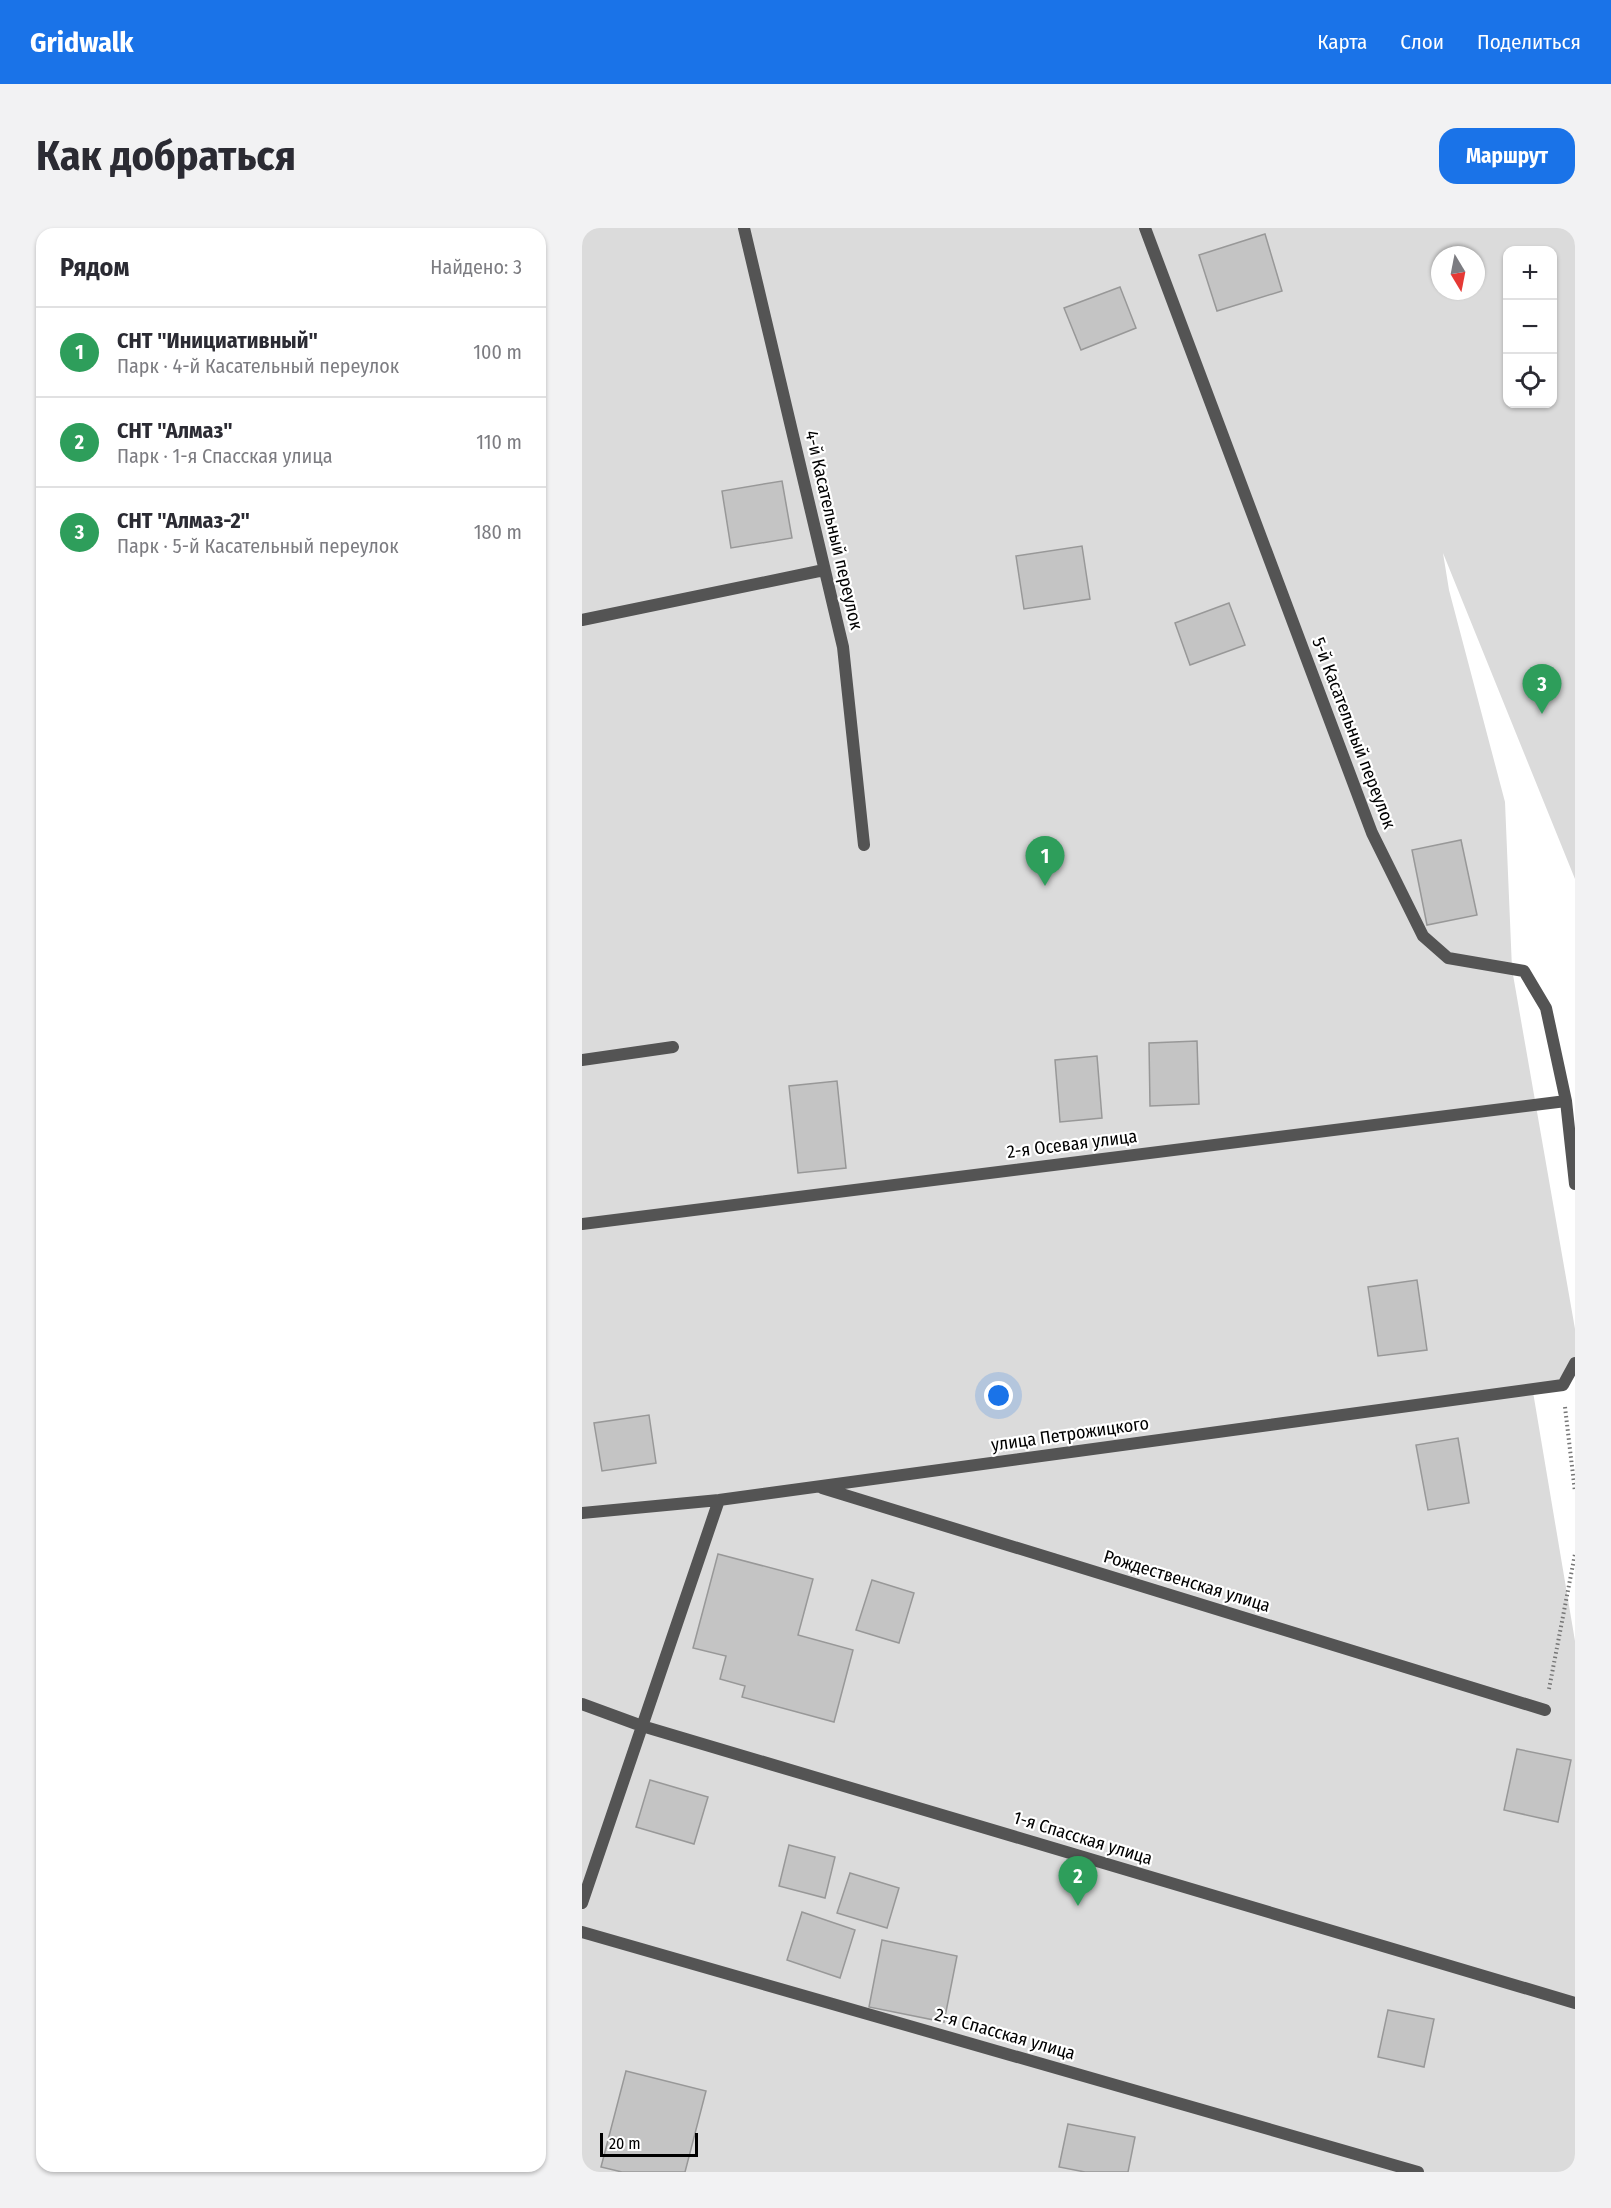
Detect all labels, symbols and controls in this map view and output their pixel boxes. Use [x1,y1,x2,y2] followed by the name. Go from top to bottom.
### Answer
[30,26,134,59] text: Gridwalk
[1317,29,1367,55] text: Карта
[1400,29,1444,55] text: Слои
[1477,29,1581,55] text: Поделиться
[1439,128,1575,184] button: Маршрут
[36,131,296,181] text: Как добраться
[1431,246,1485,300] north arrow
[1503,246,1557,408] map controls
[1503,246,1557,300] button: +
[60,252,129,283] text: Рядом
[430,255,522,279] text: Найдено: 3
[1503,300,1557,354] button: −
[117,327,318,354] text: СНТ "Инициативный"
[75,340,84,364] text: 1
[473,340,522,364] text: 100 m
[117,354,399,378] text: Парк · 4-й Касательный переулок
[1503,354,1557,408] button: locate
[117,417,233,444] text: СНТ "Алмаз"
[800,428,868,632] street label: 4-й Касательный переулок
[75,430,84,454] text: 2
[476,430,522,454] text: 110 m
[117,444,333,468] text: Парк · 1-я Спасская улица
[117,507,250,534] text: СНТ "Алмаз-2"
[75,520,84,544] text: 3
[474,520,522,544] text: 180 m
[117,534,399,558] text: Парк · 5-й Касательный переулок
[1307,634,1401,832] street label: 5-й Касательный переулок
[1522,664,1562,714] pin: 3
[1026,836,1064,886] pin: 1
[1006,1125,1139,1163] street label: 2-я Осевая улица
[984,1381,1013,1410] your location
[990,1412,1150,1456] street label: улица Петрожицкого
[1101,1545,1273,1617] street label: Рождественская улица
[1011,1806,1155,1870] street label: 1-я Спасская улица
[1058,1856,1098,1906] pin: 2
[932,2003,1078,2065] street label: 2-я Спасская улица
[600,2130,698,2158] scale bar
[609,2134,640,2153] text: 20 m

